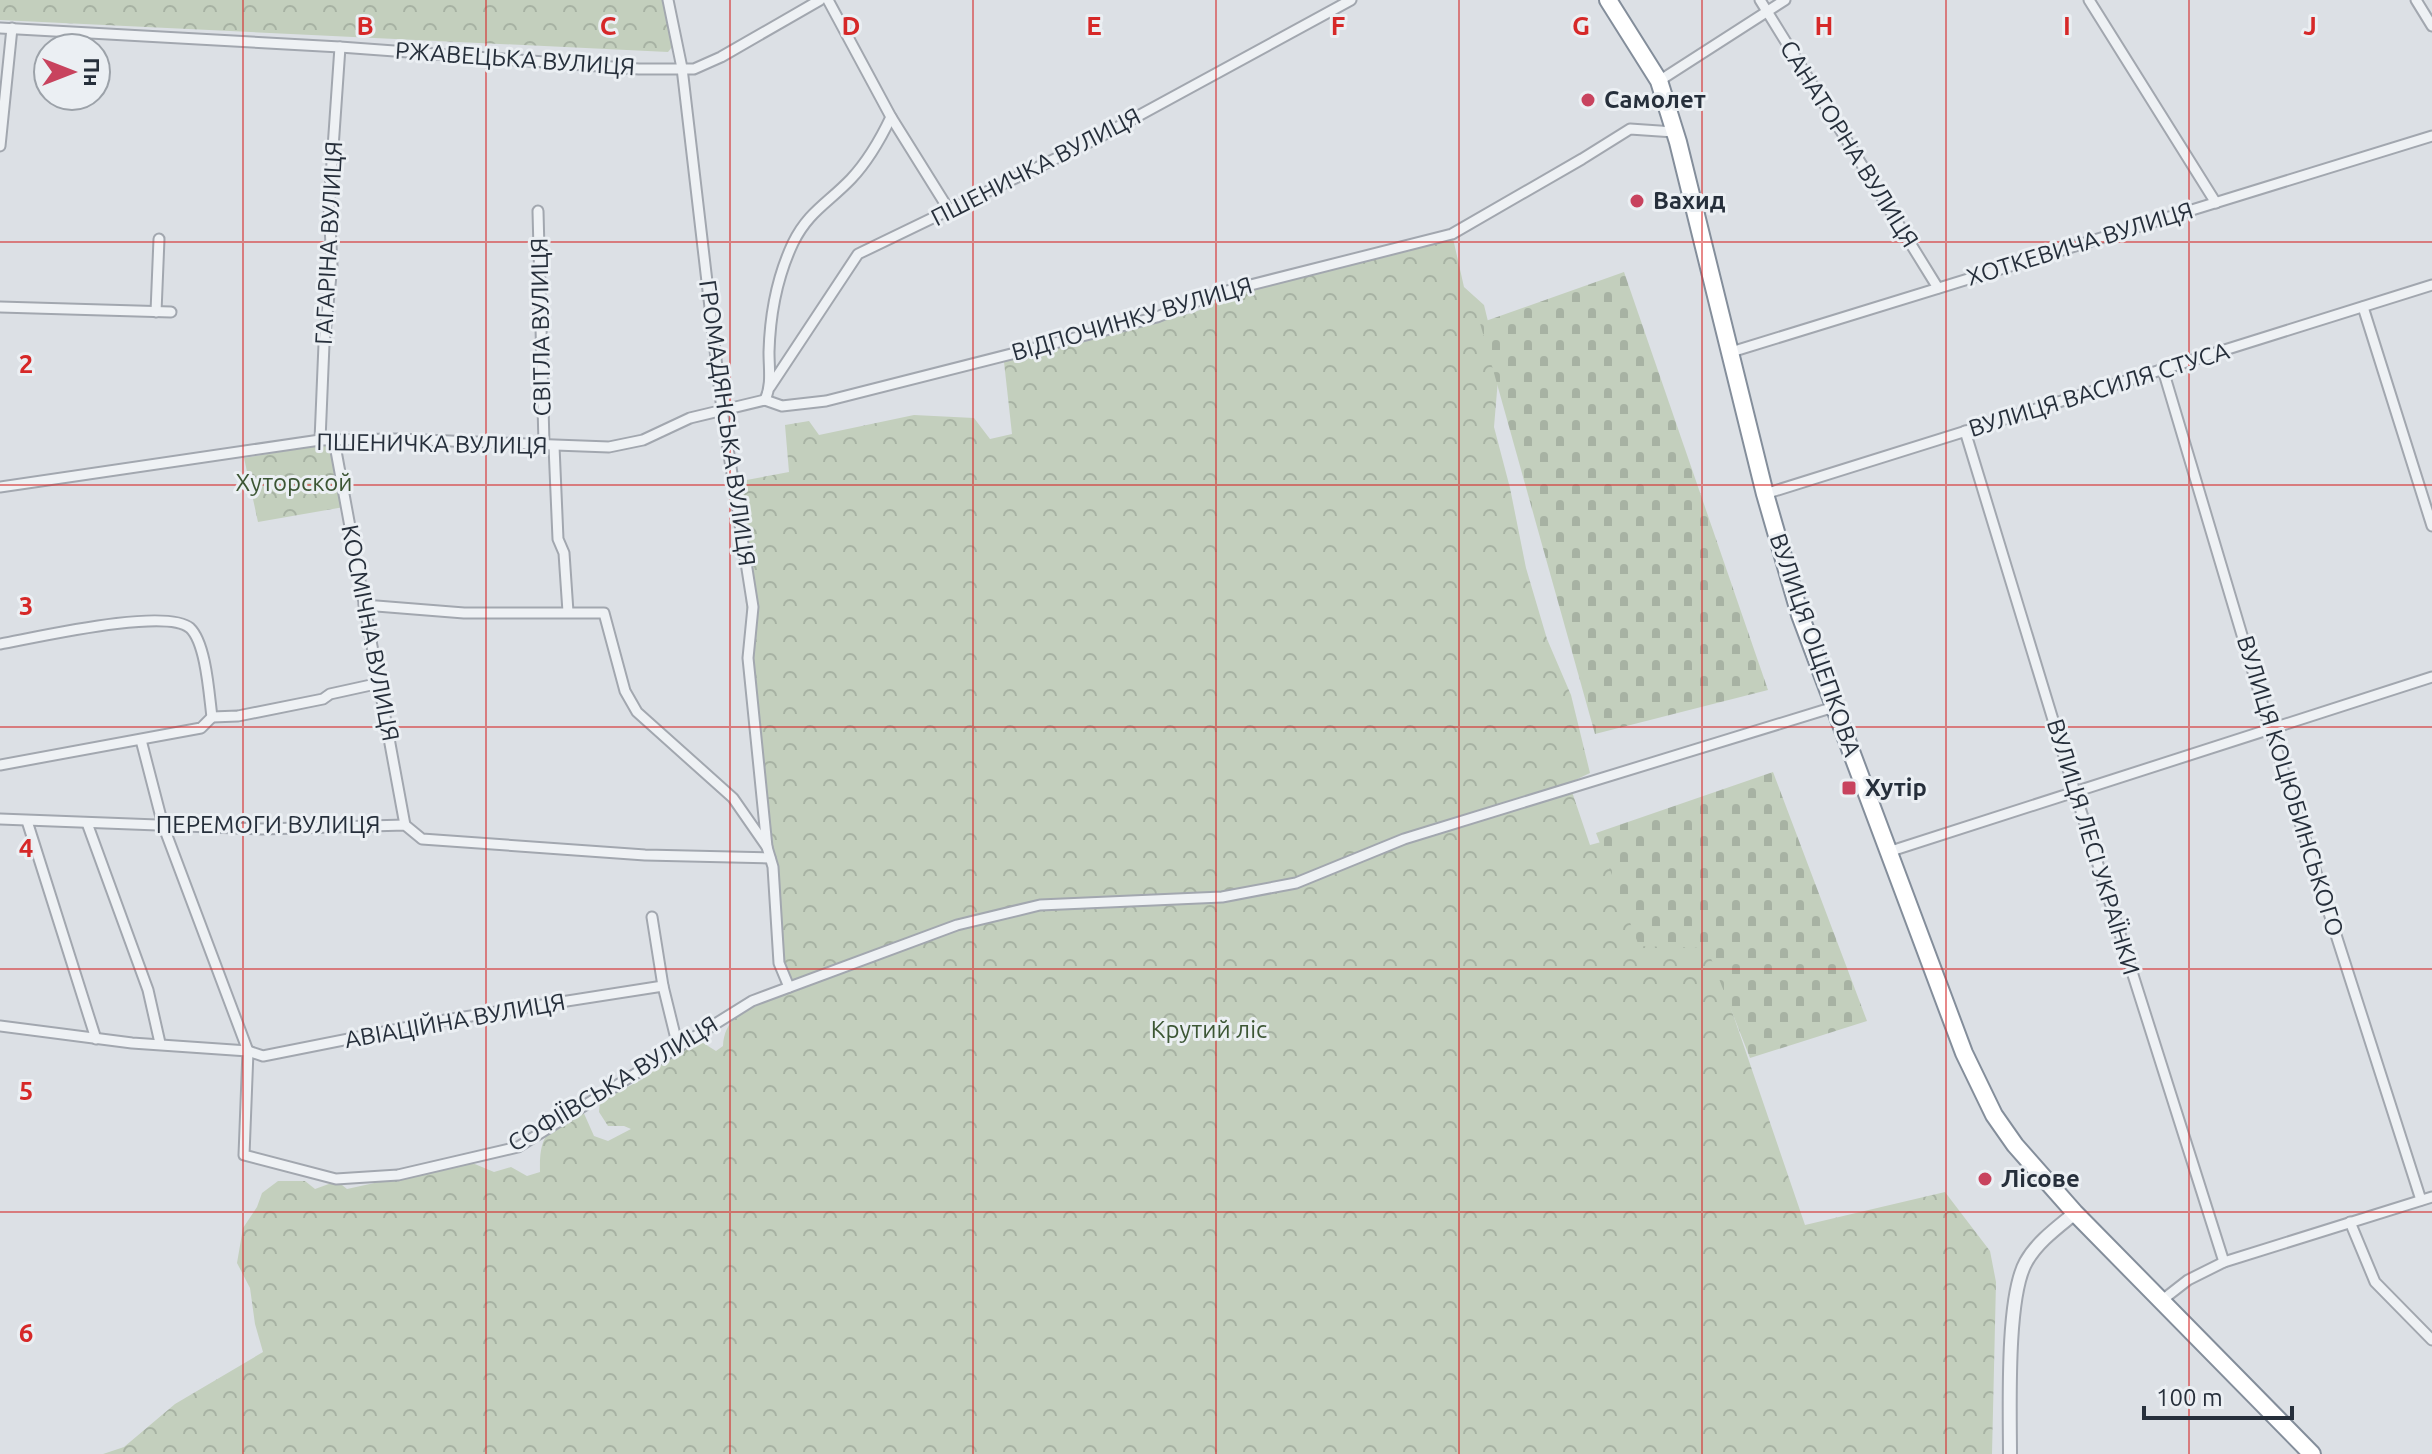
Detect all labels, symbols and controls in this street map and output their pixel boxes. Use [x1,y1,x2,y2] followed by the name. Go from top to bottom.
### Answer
[356,11,374,40] text: B
[600,11,617,40] text: C
[842,11,860,40] text: D
[1086,11,1102,40] text: E
[1331,11,1345,40] text: F
[1572,11,1590,40] text: G
[1815,11,1833,40] text: H
[2063,11,2071,40] text: I
[2303,11,2317,40] text: J
[32,32,112,112] north arrow
[1775,35,1924,252] street label: САНАТОРНА ВУЛИЦЯ
[394,37,636,80] street label: РЖАВЕЦЬКА ВУЛИЦЯ
[80,58,105,86] text: Пн
[1604,86,1706,113] place label: Самолет
[1579,91,1597,109] marker: Самолет
[927,102,1145,231] street label: ПШЕНИЧКА ВУЛИЦЯ
[310,141,347,345] street label: ГАГАРІНА ВУЛИЦЯ
[1653,187,1726,214] place label: Вахид
[1628,192,1646,210] marker: Вахид
[1963,196,2196,291] street label: ХОТКЕВИЧА ВУЛИЦЯ
[525,237,556,417] street label: СВІТЛА ВУЛИЦЯ
[1008,271,1255,366] street label: ВІДПОЧИНКУ ВУЛИЦЯ
[694,278,761,568] street label: ГРОМАДЯНСЬКА ВУЛИЦЯ
[1965,337,2233,442] street label: ВУЛИЦЯ ВАСИЛЯ СТУСА
[19,349,33,378] text: 2
[316,428,548,459] street label: ПШЕНИЧКА ВУЛИЦЯ
[236,469,352,496] park label: Хуторской
[336,522,405,743] street label: КОСМІЧНА ВУЛИЦЯ
[1765,530,1866,760] street label: ВУЛИЦЯ ОЩЕПКОВА
[19,591,33,620] text: 3
[2232,632,2349,939] street label: ВУЛИЦЯ КОЦЮБИНСЬКОГО
[2042,716,2145,978] street label: ВУЛИЦЯ ЛЕСІ УКРАЇНКИ
[1865,774,1927,801] place label: Хутір
[1840,779,1858,797] marker: Хутір
[156,811,380,838] street label: ПЕРЕМОГИ ВУЛИЦЯ
[19,833,33,862] text: 4
[342,987,567,1053] street label: АВІАЦІЙНА ВУЛИЦЯ
[503,1010,722,1157] street label: СОФІЇВСЬКА ВУЛИЦЯ
[1151,1016,1267,1043] park label: Крутий ліс
[19,1076,33,1105] text: 5
[2001,1165,2080,1192] place label: Лісове
[1976,1170,1994,1188] marker: Лісове
[19,1318,33,1347] text: 6
[2144,1370,2292,1420] scale bar
[2156,1384,2223,1411] text: 100 m

